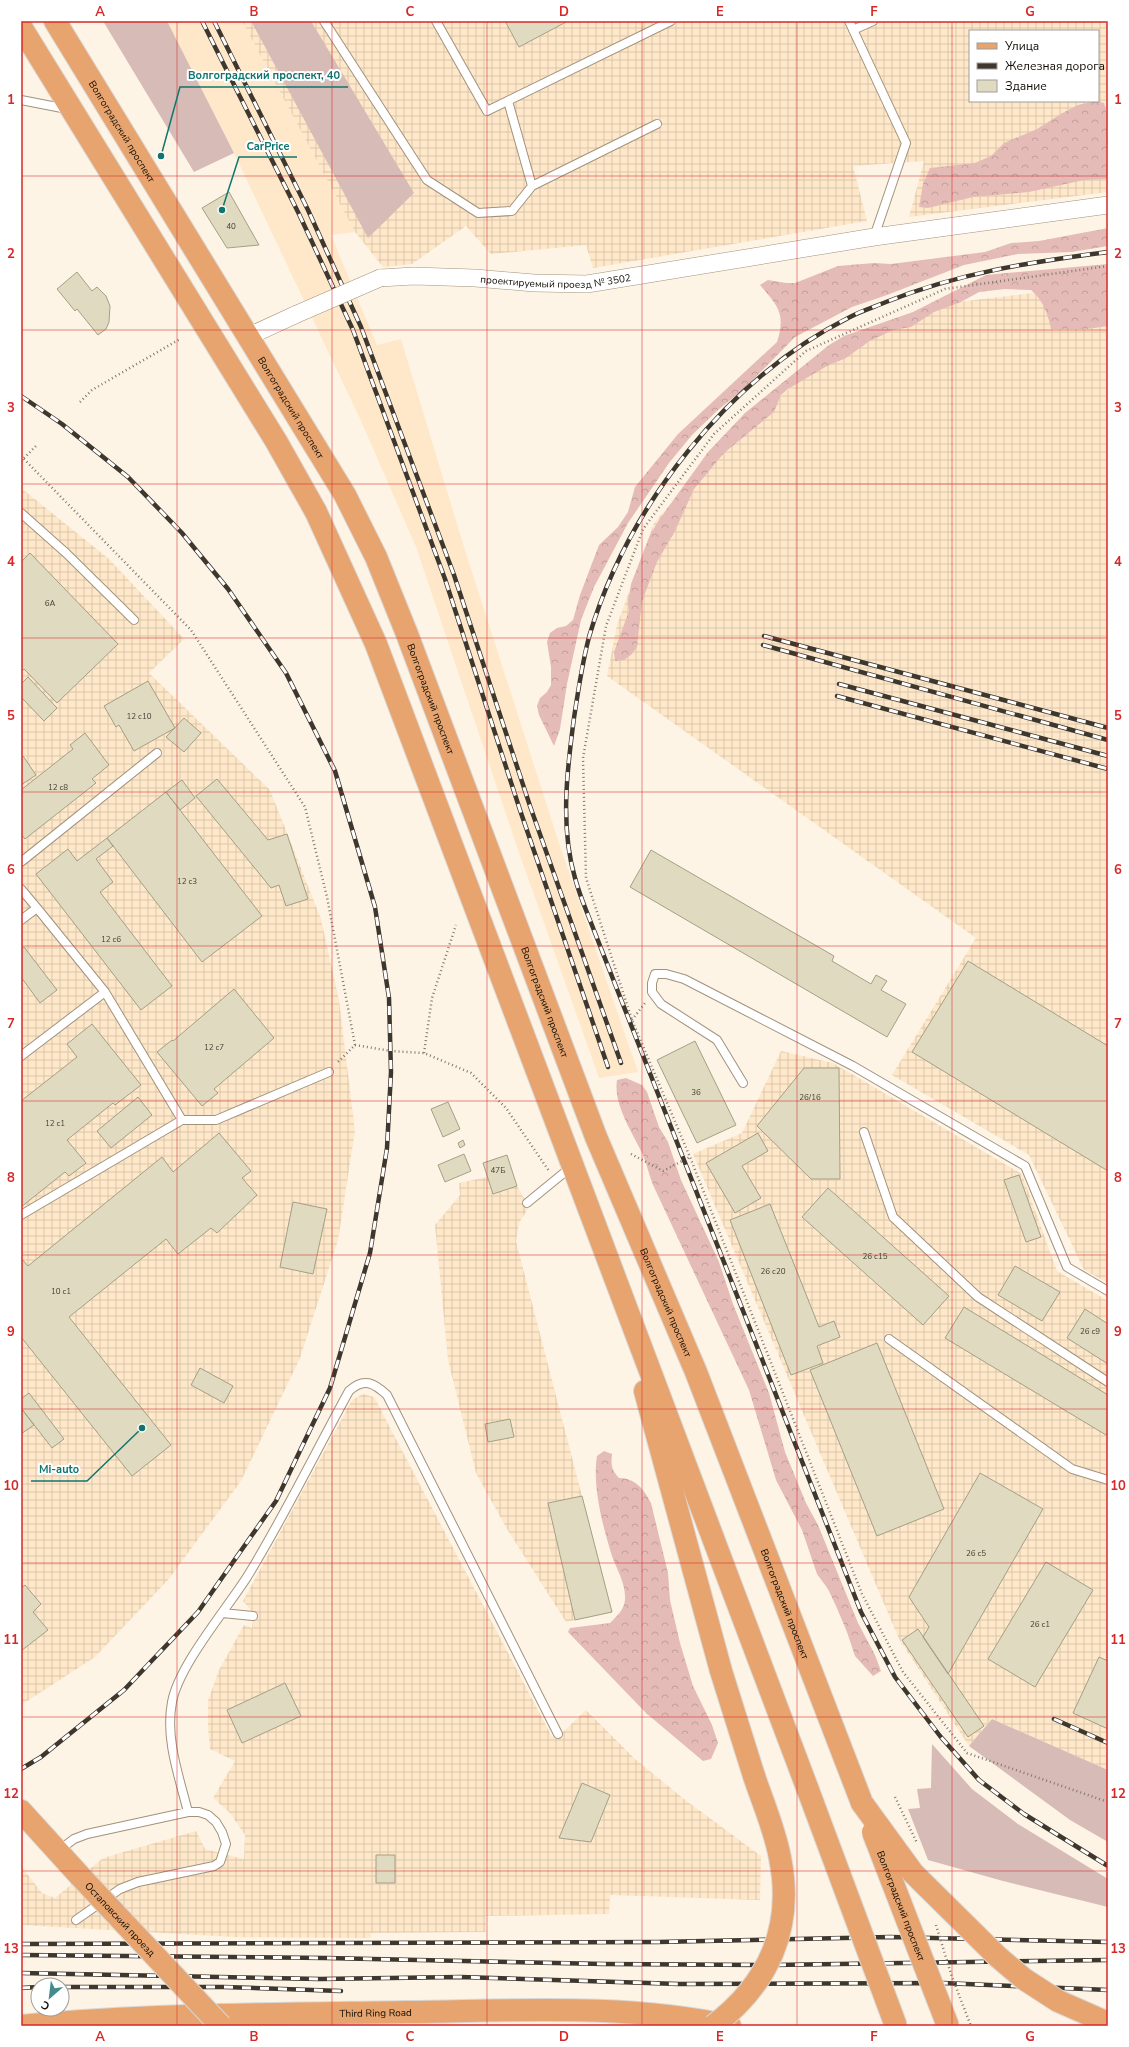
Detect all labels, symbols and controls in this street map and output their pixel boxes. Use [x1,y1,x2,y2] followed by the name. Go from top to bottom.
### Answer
[95,3,105,21] text: A
[250,3,259,21] text: B
[406,3,415,21] text: C
[559,3,569,21] text: D
[716,3,724,21] text: E
[870,3,878,21] text: F
[1025,3,1035,21] text: G
[969,30,1099,102] legend
[1004,38,1039,54] text: Улица
[1005,58,1105,74] text: Железная дорога
[180,64,348,87] callout: Волгоградский проспект, 40
[188,68,340,83] text: Волгоградский проспект, 40
[85,78,158,186] street label: Волгоградский проспект
[1005,78,1047,94] text: Здание
[7,91,15,109] text: 1
[1114,91,1122,109] text: 1
[239,134,297,157] callout: CarPrice
[247,139,289,154] text: CarPrice
[226,221,236,232] house number: 40
[7,245,15,263] text: 2
[1114,245,1122,263] text: 2
[480,271,632,292] street label: проектируемый проезд № 3502
[254,354,327,462] street label: Волгоградский проспект
[7,399,15,417] text: 3
[1114,399,1122,417] text: 3
[7,553,15,571] text: 4
[1114,553,1122,571] text: 4
[45,598,55,609] house number: 6А
[403,642,458,757] street label: Волгоградский проспект
[7,707,15,725] text: 5
[1114,707,1122,725] text: 5
[126,711,152,722] house number: 12 с10
[48,782,68,793] house number: 12 с8
[7,861,15,879] text: 6
[1114,861,1122,879] text: 6
[177,876,197,887] house number: 12 с3
[101,934,121,945] house number: 12 с6
[517,945,572,1060] street label: Волгоградский проспект
[7,1015,15,1033] text: 7
[1114,1015,1122,1033] text: 7
[204,1042,224,1053] house number: 12 с7
[691,1087,701,1098] house number: 36
[799,1092,821,1103] house number: 26/16
[45,1118,65,1129] house number: 12 с1
[491,1165,505,1176] house number: 47Б
[7,1169,15,1187] text: 8
[1114,1169,1122,1187] text: 8
[636,1246,695,1360] street label: Волгоградский проспект
[862,1251,888,1262] house number: 26 с15
[760,1266,786,1277] house number: 26 с20
[51,1286,71,1297] house number: 10 с1
[7,1323,15,1341] text: 9
[1114,1323,1122,1341] text: 9
[1080,1326,1100,1337] house number: 26 с9
[31,1458,87,1481] callout: Mi-auto
[39,1462,79,1477] text: Mi-auto
[3,1477,19,1495] text: 10
[1110,1477,1126,1495] text: 10
[757,1547,812,1662] street label: Волгоградский проспект
[966,1548,986,1559] house number: 26 с5
[1030,1619,1050,1630] house number: 26 с1
[3,1631,19,1649] text: 11
[1110,1631,1126,1649] text: 11
[3,1785,19,1803] text: 12
[1110,1785,1126,1803] text: 12
[873,1849,928,1964] street label: Волгоградский проспект
[81,1879,158,1960] street label: Остаповский проезд
[3,1940,19,1958] text: 13
[1110,1940,1126,1958] text: 13
[30,1977,70,2017] north arrow
[38,1997,52,2014] text: С
[339,2006,412,2021] street label: Third Ring Road
[95,2028,105,2046] text: A
[250,2028,259,2046] text: B
[406,2028,415,2046] text: C
[559,2028,569,2046] text: D
[716,2028,724,2046] text: E
[870,2028,878,2046] text: F
[1025,2028,1035,2046] text: G

